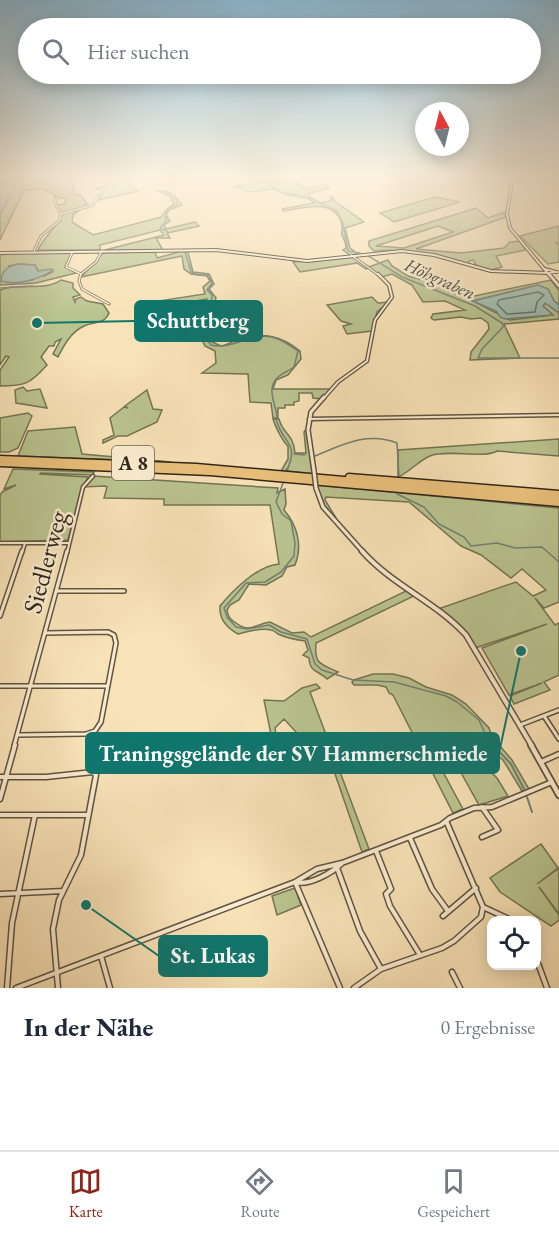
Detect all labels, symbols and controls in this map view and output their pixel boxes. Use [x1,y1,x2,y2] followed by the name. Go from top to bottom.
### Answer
[18,18,541,84] search box
[39,35,72,68] icon: search
[87,37,190,66] text: Hier suchen
[415,102,469,156] north arrow
[400,252,479,305] water label: Höhgraben
[135,301,262,341] callout: Schuttberg
[147,306,250,335] text: Schuttberg
[112,446,154,480] road number: A 8
[15,506,75,617] street label: Siedlerweg
[86,733,499,773] callout: Traningsgelände der SV Hammerschmiede
[99,739,488,768] text: Traningsgelände der SV Hammerschmiede
[487,916,541,970] map controls
[487,916,541,970] button: locate
[159,936,267,976] callout: St. Lukas
[171,941,255,970] text: St. Lukas
[24,1010,153,1044] text: In der Nähe
[440,1014,535,1040] text: 0 Ergebnisse
[69,1165,103,1222] tab: Karte
[240,1165,280,1222] tab: Route
[417,1165,490,1222] tab: Gespeichert

